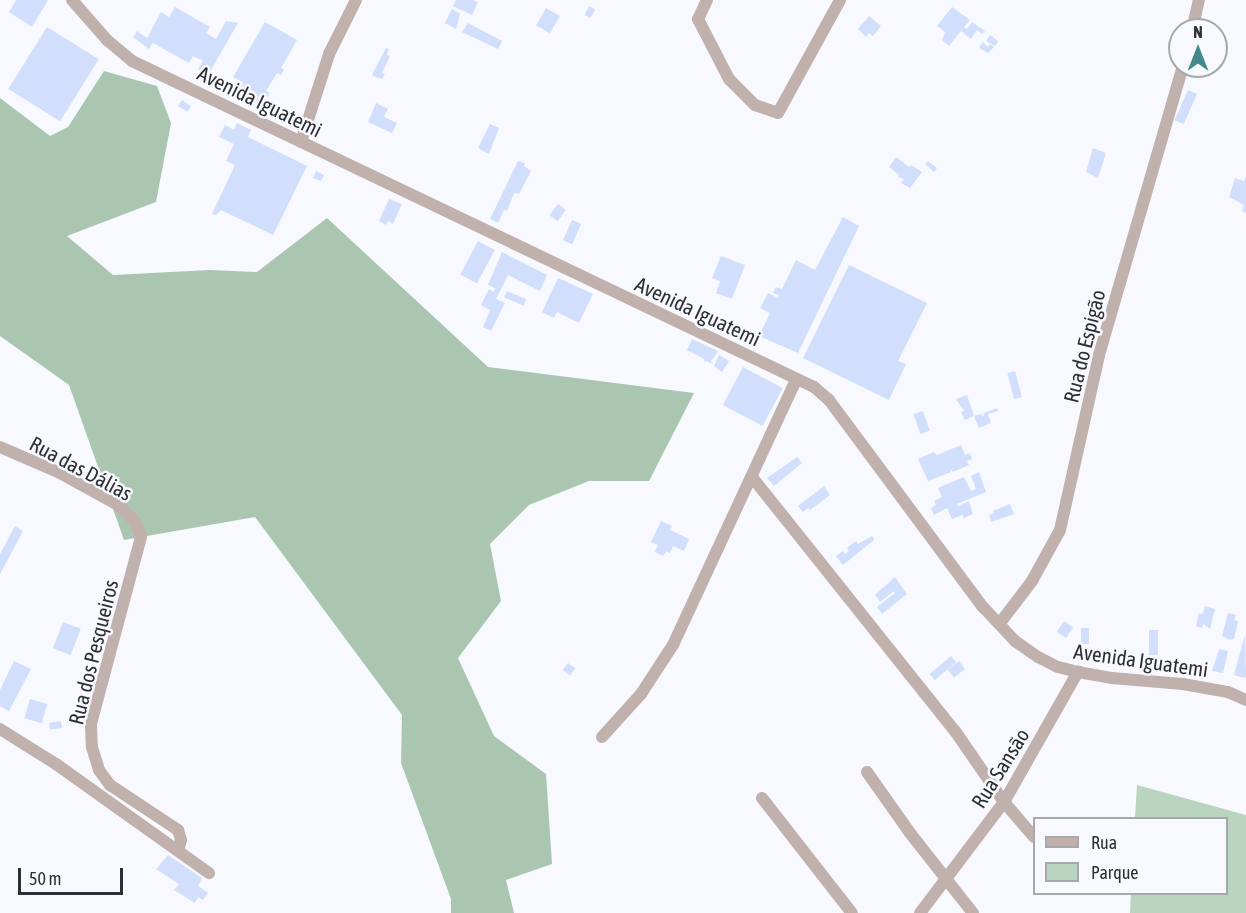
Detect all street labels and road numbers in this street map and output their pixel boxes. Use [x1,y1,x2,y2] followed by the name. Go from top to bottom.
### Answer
[194,60,326,142] street label: Avenida Iguatemi
[631,271,765,351] street label: Avenida Iguatemi
[1058,287,1110,405] street label: Rua do Espigão
[25,430,137,506] street label: Rua das Dálias
[63,577,123,727] street label: Rua dos Pesqueiros
[1072,638,1210,682] street label: Avenida Iguatemi
[966,724,1034,812] street label: Rua Sansão

